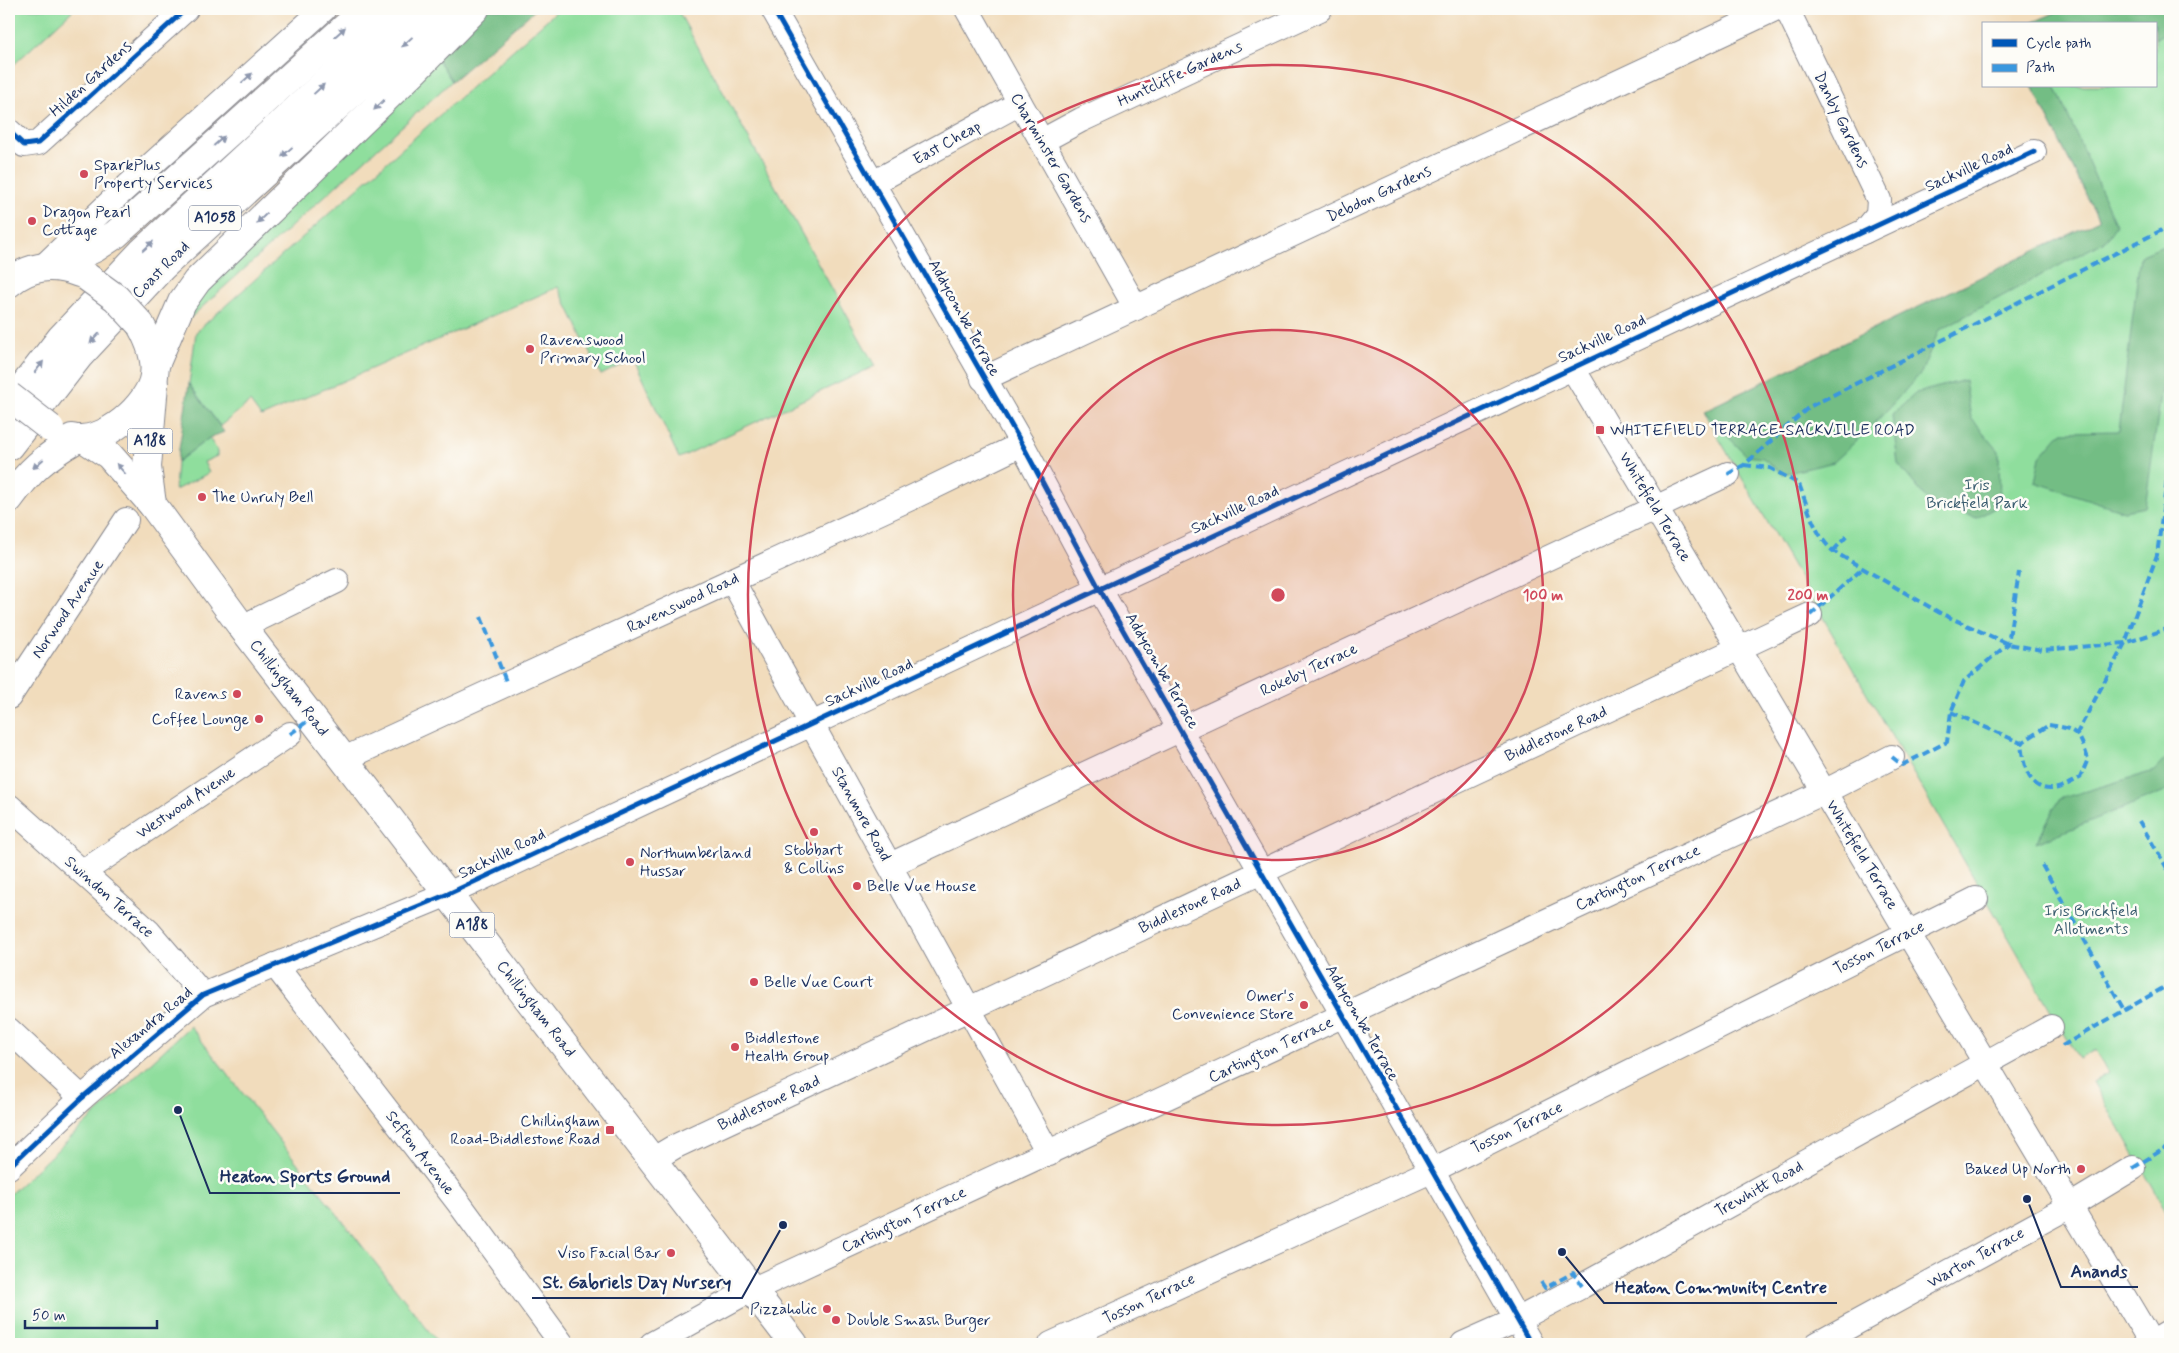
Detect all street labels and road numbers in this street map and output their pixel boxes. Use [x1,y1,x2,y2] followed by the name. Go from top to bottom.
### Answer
[45,36,137,122] street label: Hilden Gardens
[1114,36,1246,112] street label: Huntcliffe Gardens
[1809,68,1873,172] street label: Danby Gardens
[1005,89,1097,227] street label: Charminster Gardens
[909,116,985,170] street label: East Cheap
[1922,139,2016,197] street label: Sackville Road
[1323,161,1435,227] street label: Debdon Gardens
[189,206,241,230] road number: A1058
[128,237,194,303] street label: Coast Road
[923,256,1005,381] street label: Addycombe Terrace
[1555,310,1649,368] street label: Sackville Road
[128,428,172,454] road number: A188
[1614,448,1696,566] street label: Whitefield Terrace
[1188,481,1282,539] street label: Sackville Road
[27,555,109,662] street label: Norwood Avenue
[624,568,742,638] street label: Ravenswood Road
[1120,609,1204,733] street label: Addycombe Terrace
[244,635,333,741] street label: Chillingham Road
[1257,638,1361,702] street label: Rokeby Terrace
[822,654,916,712] street label: Sackville Road
[1501,701,1611,767] street label: Biddlestone Road
[132,762,240,844] street label: Westwood Avenue
[826,763,896,865] street label: Stanmore Road
[1821,796,1903,914] street label: Whitefield Terrace
[455,824,549,884] street label: Sackville Road
[1572,840,1704,917] street label: Cartington Terrace
[60,851,158,943] street label: Swindon Terrace
[1135,873,1245,939] street label: Biddlestone Road
[450,912,494,938] road number: A188
[1830,916,1928,980] street label: Tosson Terrace
[491,956,580,1062] street label: Chillingham Road
[1320,961,1404,1085] street label: Addycombe Terrace
[105,982,197,1064] street label: Alexandra Road
[1205,1012,1337,1089] street label: Cartington Terrace
[714,1070,824,1136] street label: Biddlestone Road
[1468,1097,1566,1159] street label: Tosson Terrace
[380,1107,460,1200] street label: Sefton Avenue
[1711,1156,1807,1222] street label: Trewhitt Road
[838,1182,970,1259] street label: Cartington Terrace
[1924,1223,2028,1293] street label: Warton Terrace
[1099,1268,1199,1330] street label: Tosson Terrace

